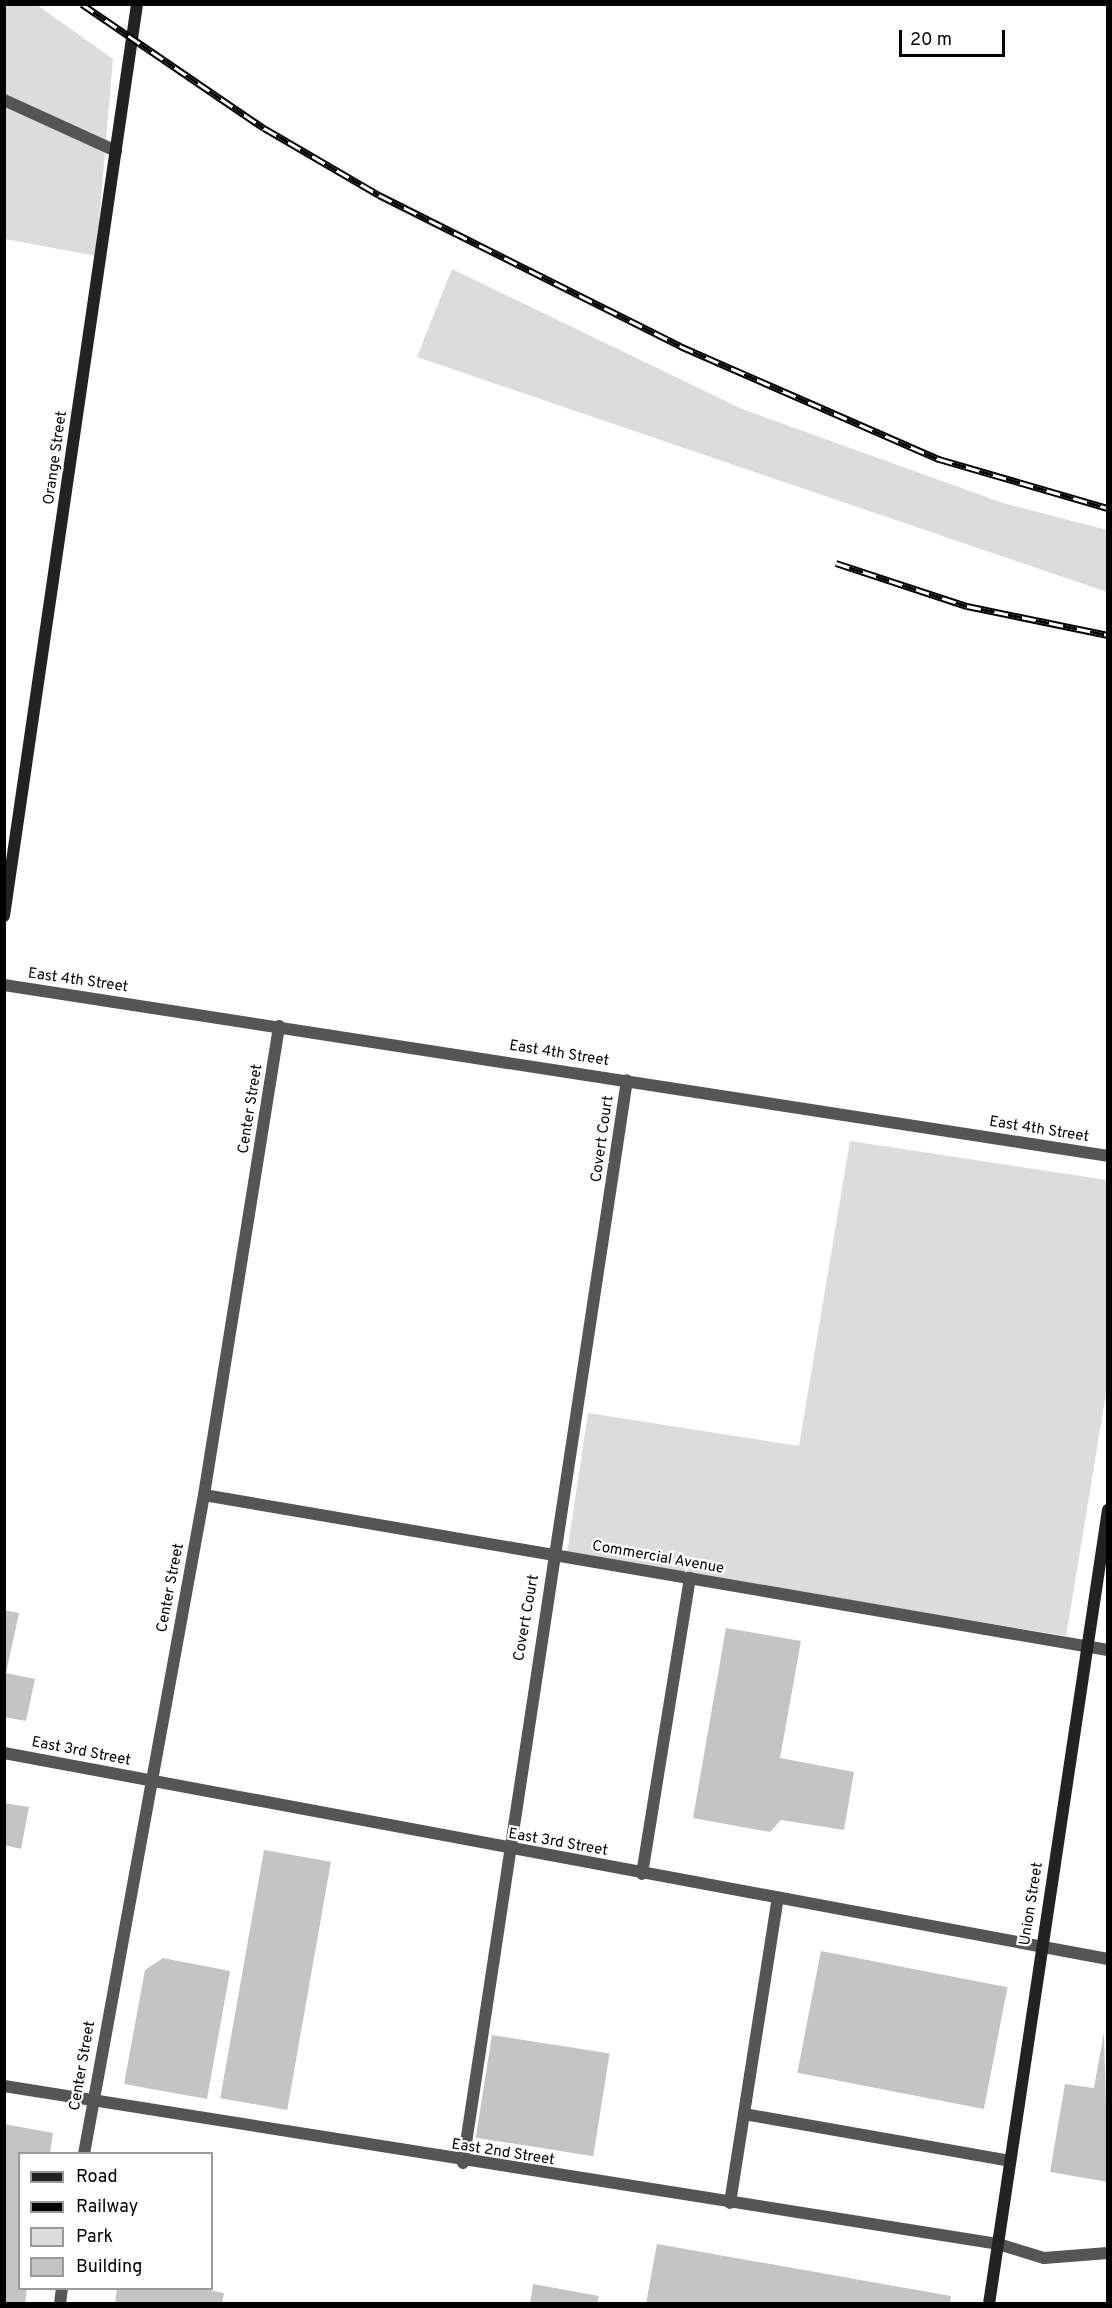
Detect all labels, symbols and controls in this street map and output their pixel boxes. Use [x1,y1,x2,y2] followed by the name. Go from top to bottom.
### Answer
[902,18,1008,56] scale bar
[910,29,952,52] text: 20 m
[41,410,71,506] street label: Orange Street
[27,965,129,997] street label: East 4th Street
[508,1037,610,1071] street label: East 4th Street
[235,1063,267,1155] street label: Center Street
[588,1094,618,1184] street label: Covert Court
[988,1113,1090,1147] street label: East 4th Street
[590,1537,726,1579] street label: Commercial Avenue
[154,1542,188,1634] street label: Center Street
[511,1573,543,1663] street label: Covert Court
[30,1734,132,1770] street label: East 3rd Street
[507,1825,609,1861] street label: East 3rd Street
[1017,1861,1047,1947] street label: Union Street
[66,2020,100,2112] street label: Center Street
[450,2136,556,2170] street label: East 2nd Street
[18,2152,213,2290] legend
[76,2166,118,2189] text: Road
[76,2196,138,2219] text: Railway
[76,2226,113,2249] text: Park
[76,2256,142,2279] text: Building

